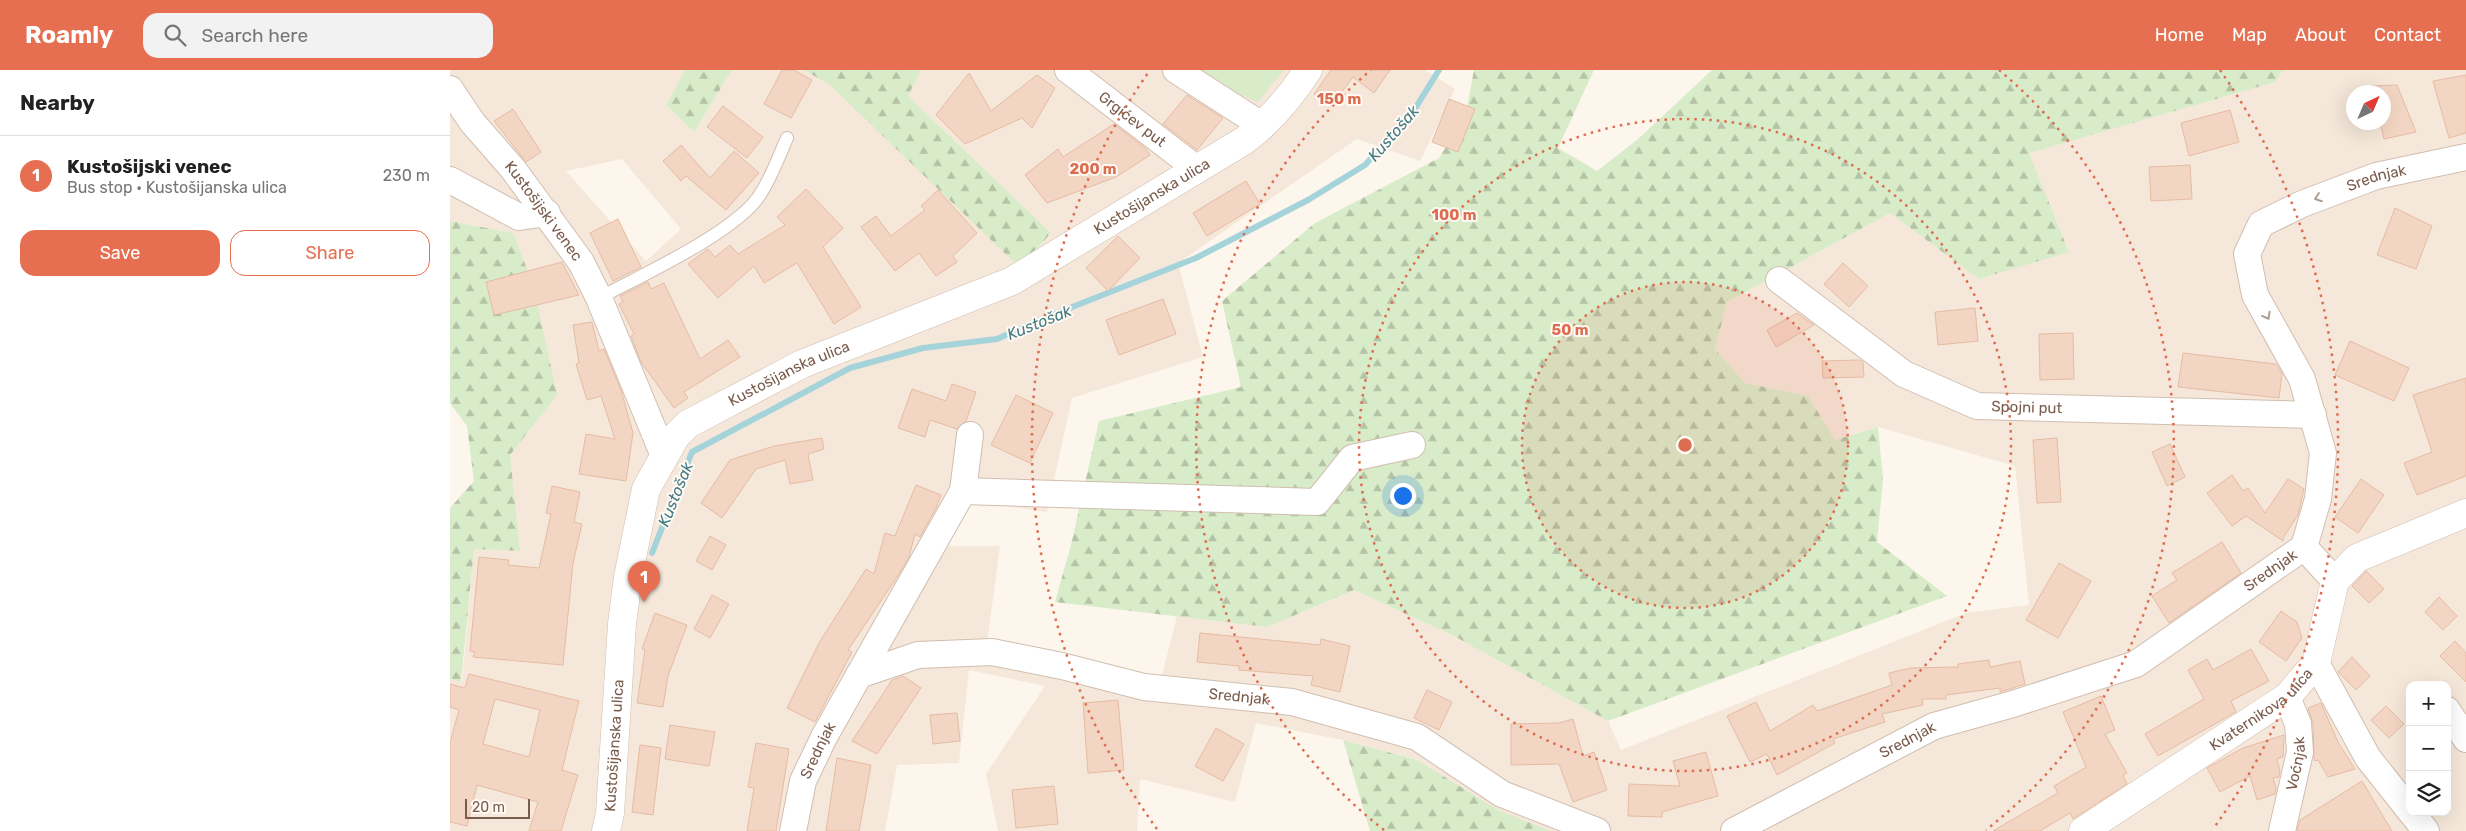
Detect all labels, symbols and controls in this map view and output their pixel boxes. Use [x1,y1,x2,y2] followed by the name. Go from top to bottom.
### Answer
[143,13,493,58] search box
[25,21,113,49] text: Roamly
[161,21,189,49] icon: search
[201,24,308,47] text: Search here
[2155,24,2204,46] text: Home
[2232,24,2267,46] text: Map
[2295,24,2346,46] text: About
[2374,24,2441,46] text: Contact
[2346,85,2391,130] north arrow
[1095,88,1170,151] street label: Grgićev put
[20,90,95,115] text: Nearby
[1317,90,1361,108] text: 150 m
[1364,101,1423,165] water label: Kustošak
[1091,154,1213,238] street label: Kustošijanska ulica
[67,155,232,178] text: Kustošijski venec
[501,157,586,265] street label: Kustošijski venec
[1069,160,1117,178] text: 200 m
[2344,161,2408,195] street label: Srednjak
[32,166,40,185] text: 1
[383,166,430,185] text: 230 m
[67,178,287,197] text: Bus stop · Kustošijanska ulica
[2314,192,2323,202] one-way arrow
[1432,206,1476,224] text: 100 m
[20,230,220,276] button: Save
[230,230,430,276] button: Share
[1004,301,1075,344] water label: Kustošak
[2261,311,2271,320] one-way arrow
[1552,321,1588,339] text: 50 m
[725,337,852,410] street label: Kustošijanska ulica
[1991,397,2063,417] street label: Spojni put
[1676,436,1694,454] centre of rings
[654,458,697,529] water label: Kustošak
[1390,483,1416,509] your location
[2240,545,2301,595] street label: Srednjak
[628,561,660,602] pin: 1
[2206,665,2316,754] street label: Kvaternikova ulica
[601,679,627,812] street label: Kustošijanska ulica
[2406,681,2451,816] map controls
[2406,681,2451,726] button: +
[1208,685,1271,709] street label: Srednjak
[1876,718,1939,762] street label: Srednjak
[796,719,840,782] street label: Srednjak
[2406,726,2451,771] button: −
[2282,736,2309,792] street label: Voćnjak
[2406,771,2451,816] button: layers
[465,796,530,819] scale bar
[472,799,505,816] text: 20 m

